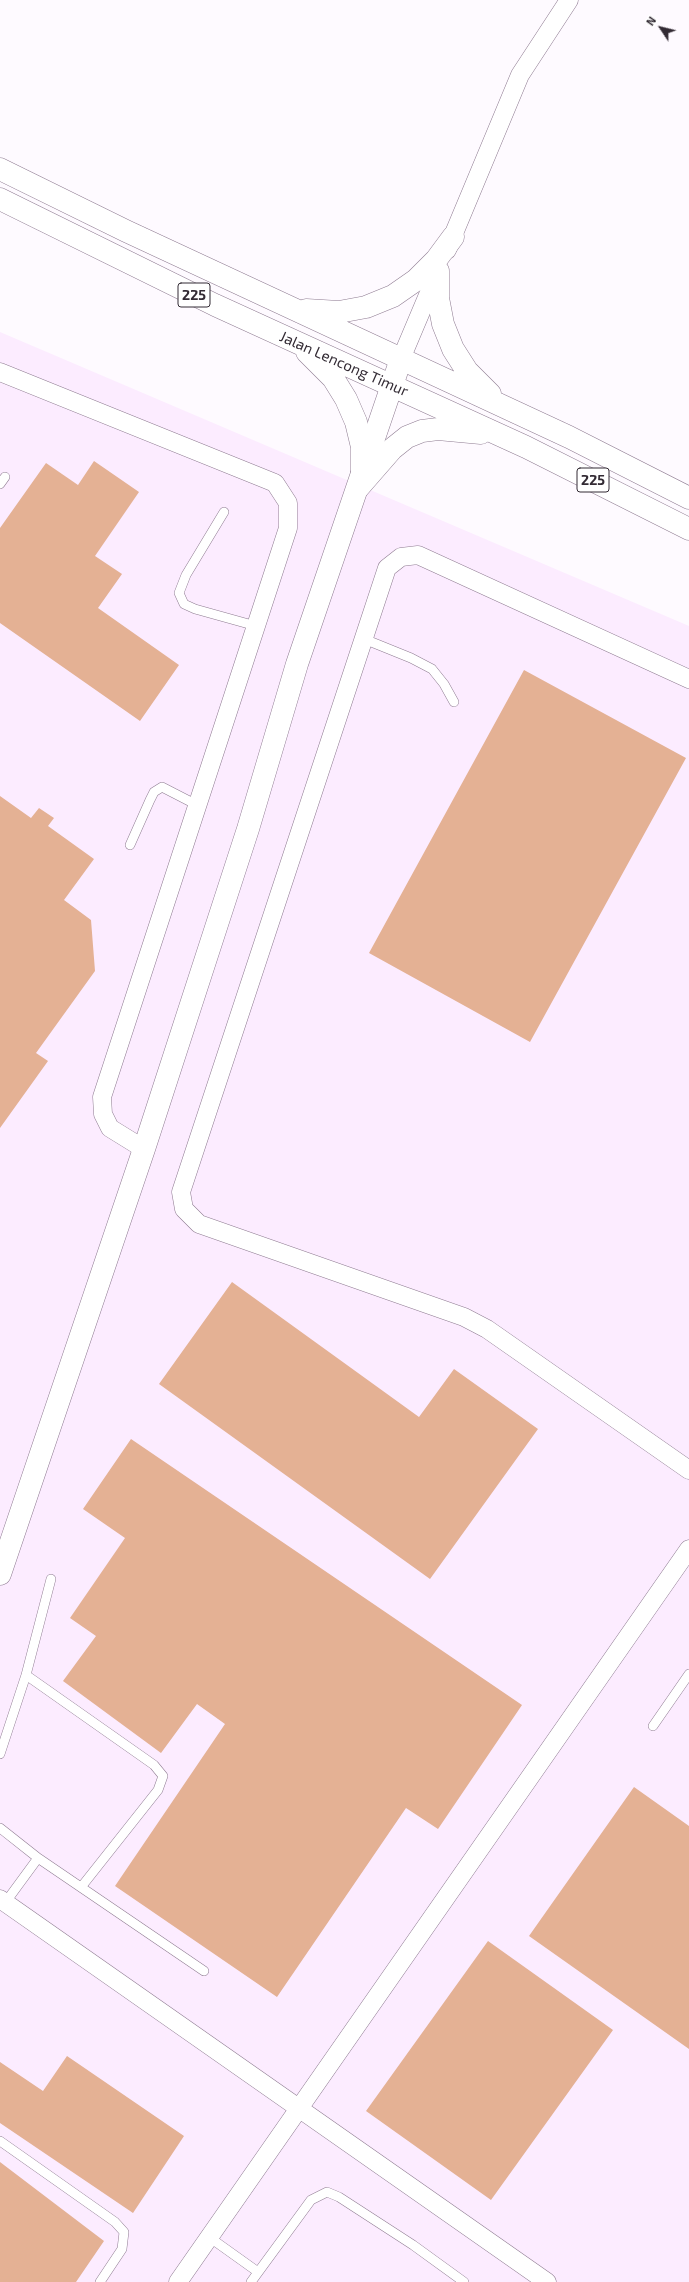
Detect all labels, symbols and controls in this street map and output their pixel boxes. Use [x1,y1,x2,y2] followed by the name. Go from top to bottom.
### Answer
[641,8,681,48] north arrow
[643,14,658,28] text: N
[178,283,210,307] road number: 225
[277,328,411,400] street label: Jalan Lencong Timur
[577,468,609,492] road number: 225

